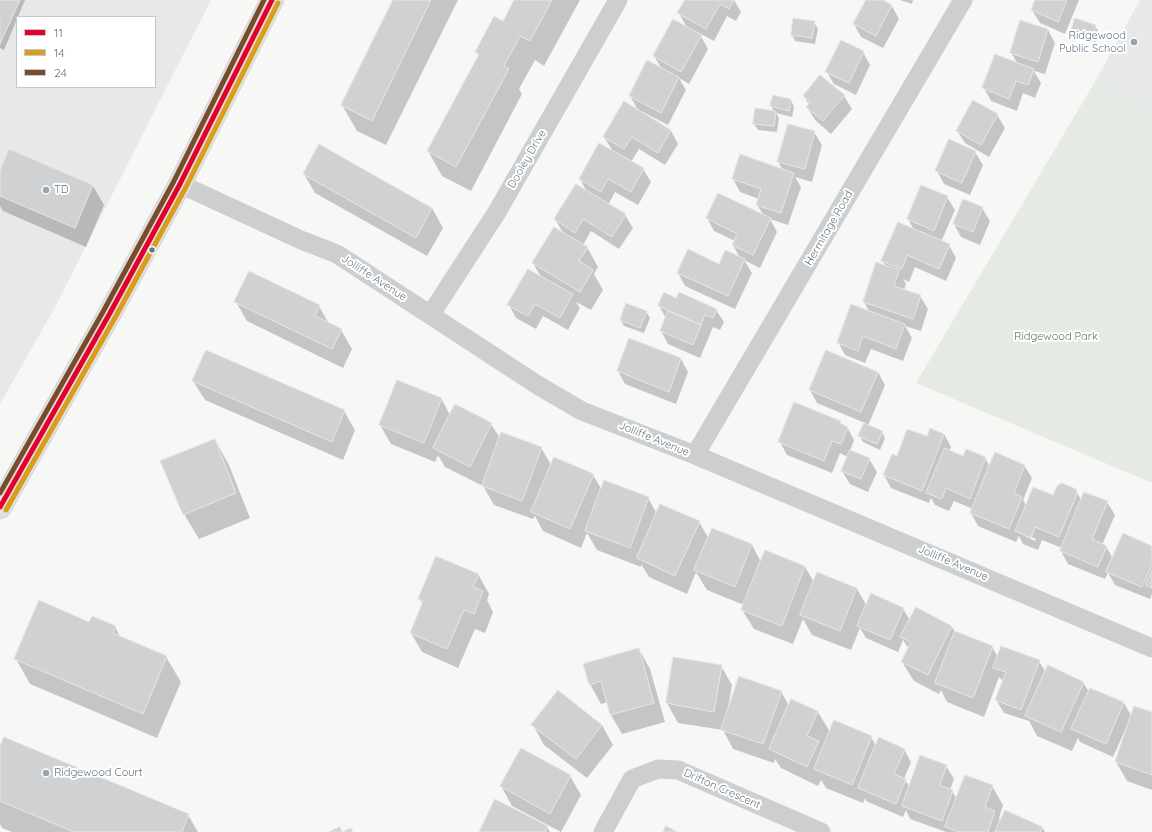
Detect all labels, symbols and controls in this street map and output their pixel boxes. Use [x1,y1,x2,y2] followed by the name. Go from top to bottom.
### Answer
[16,16,156,88] legend
[54,25,63,40] text: 11
[1059,29,1126,55] place label: Ridgewood Public School
[1129,37,1139,47] marker: Ridgewood Public School
[54,45,65,60] text: 14
[54,65,67,80] text: 24
[505,127,549,191] street label: Dooley Drive
[54,183,69,197] place label: TD
[41,185,51,195] marker: TD
[802,188,856,268] street label: Hermitage Road
[147,245,157,255] unlabelled marker
[339,252,409,304] street label: Jolliffe Avenue
[1014,330,1098,344] park label: Ridgewood Park
[617,419,691,459] street label: Jolliffe Avenue
[916,542,990,584] street label: Jolliffe Avenue
[54,766,143,780] place label: Ridgewood Court
[682,766,762,812] street label: Drifton Crescent
[41,768,51,778] marker: Ridgewood Court

